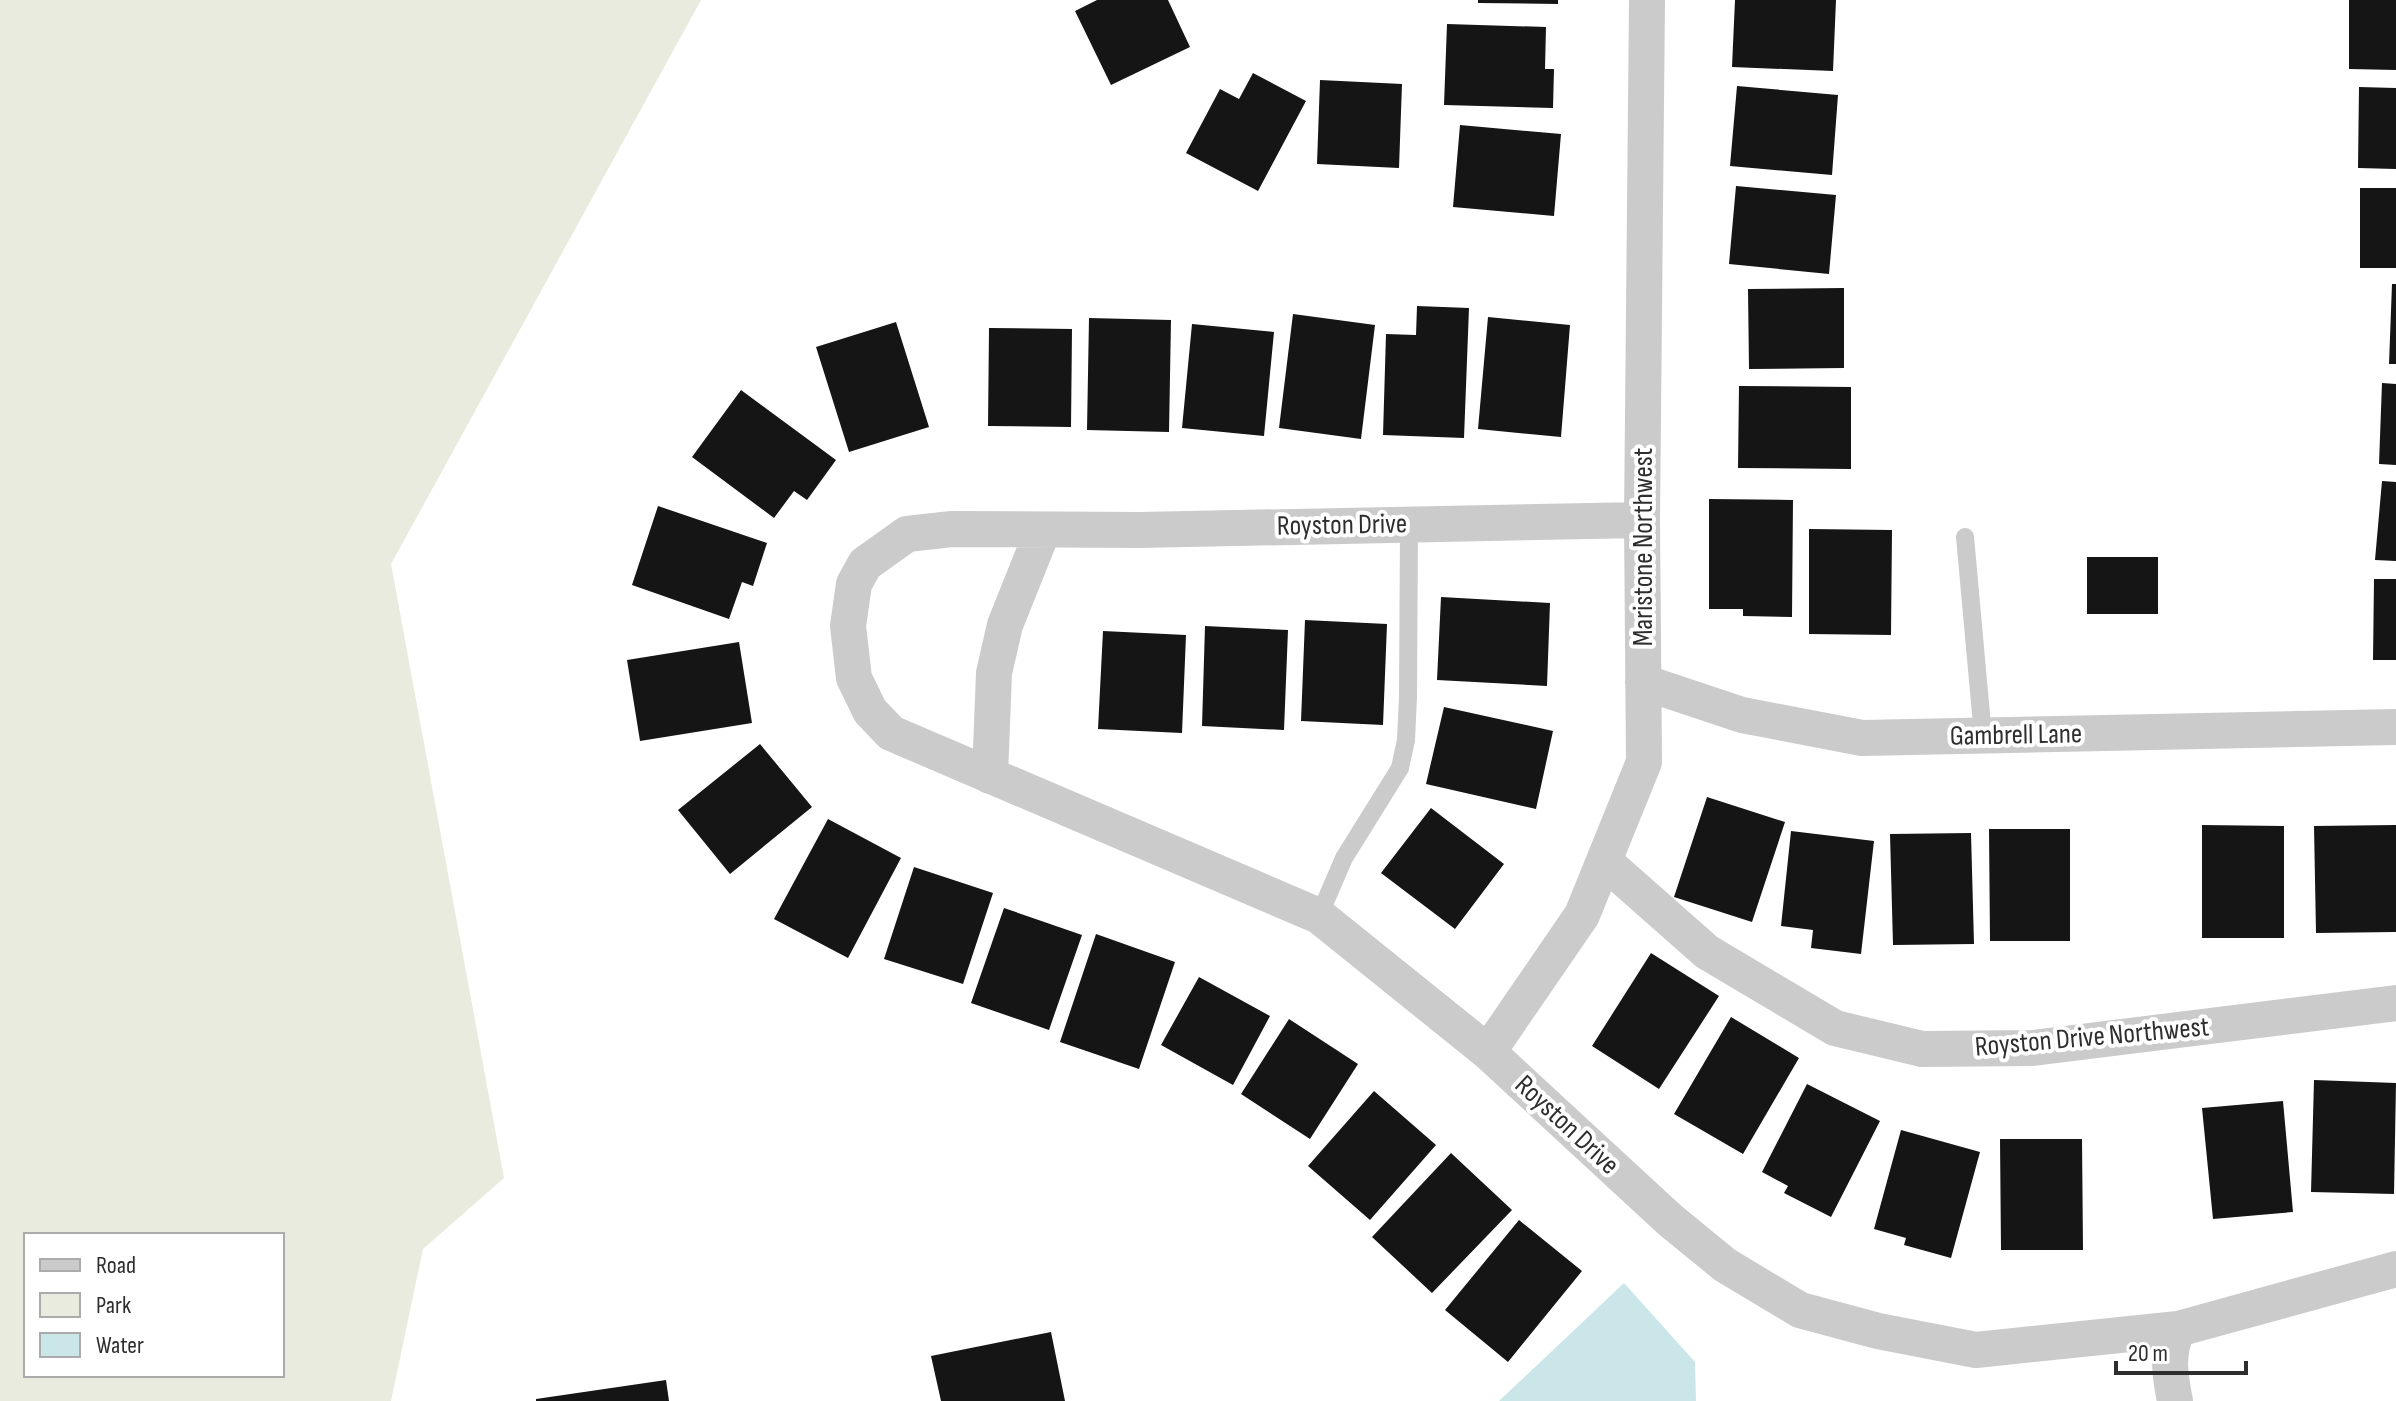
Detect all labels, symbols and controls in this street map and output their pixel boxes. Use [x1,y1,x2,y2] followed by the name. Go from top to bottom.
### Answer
[1627,448,1660,646] street label: Maristone Northwest
[1277,507,1407,543] street label: Royston Drive
[1950,717,2082,753] street label: Gambrell Lane
[1974,1010,2210,1064] street label: Royston Drive Northwest
[1508,1069,1626,1181] street label: Royston Drive
[24,1233,284,1377] legend
[96,1251,136,1280] text: Road
[96,1291,131,1320] text: Park
[2116,1325,2246,1375] scale bar
[96,1331,144,1360] text: Water
[2128,1339,2168,1368] text: 20 m

